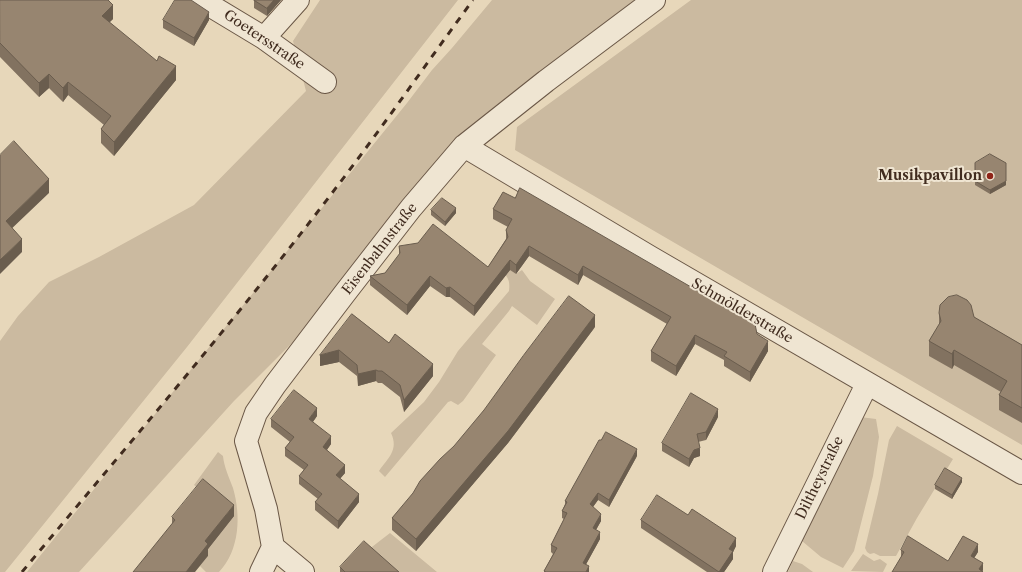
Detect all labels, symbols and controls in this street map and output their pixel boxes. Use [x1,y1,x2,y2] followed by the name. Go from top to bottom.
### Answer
[220,7,308,73] street label: Goetersstraße
[878,168,982,184] place label: Musikpavillon
[985,171,995,181] marker: Musikpavillon
[339,200,421,298] street label: Eisenbahnstraße
[688,275,796,347] street label: Schmölderstraße
[793,434,847,522] street label: Diltheystraße

